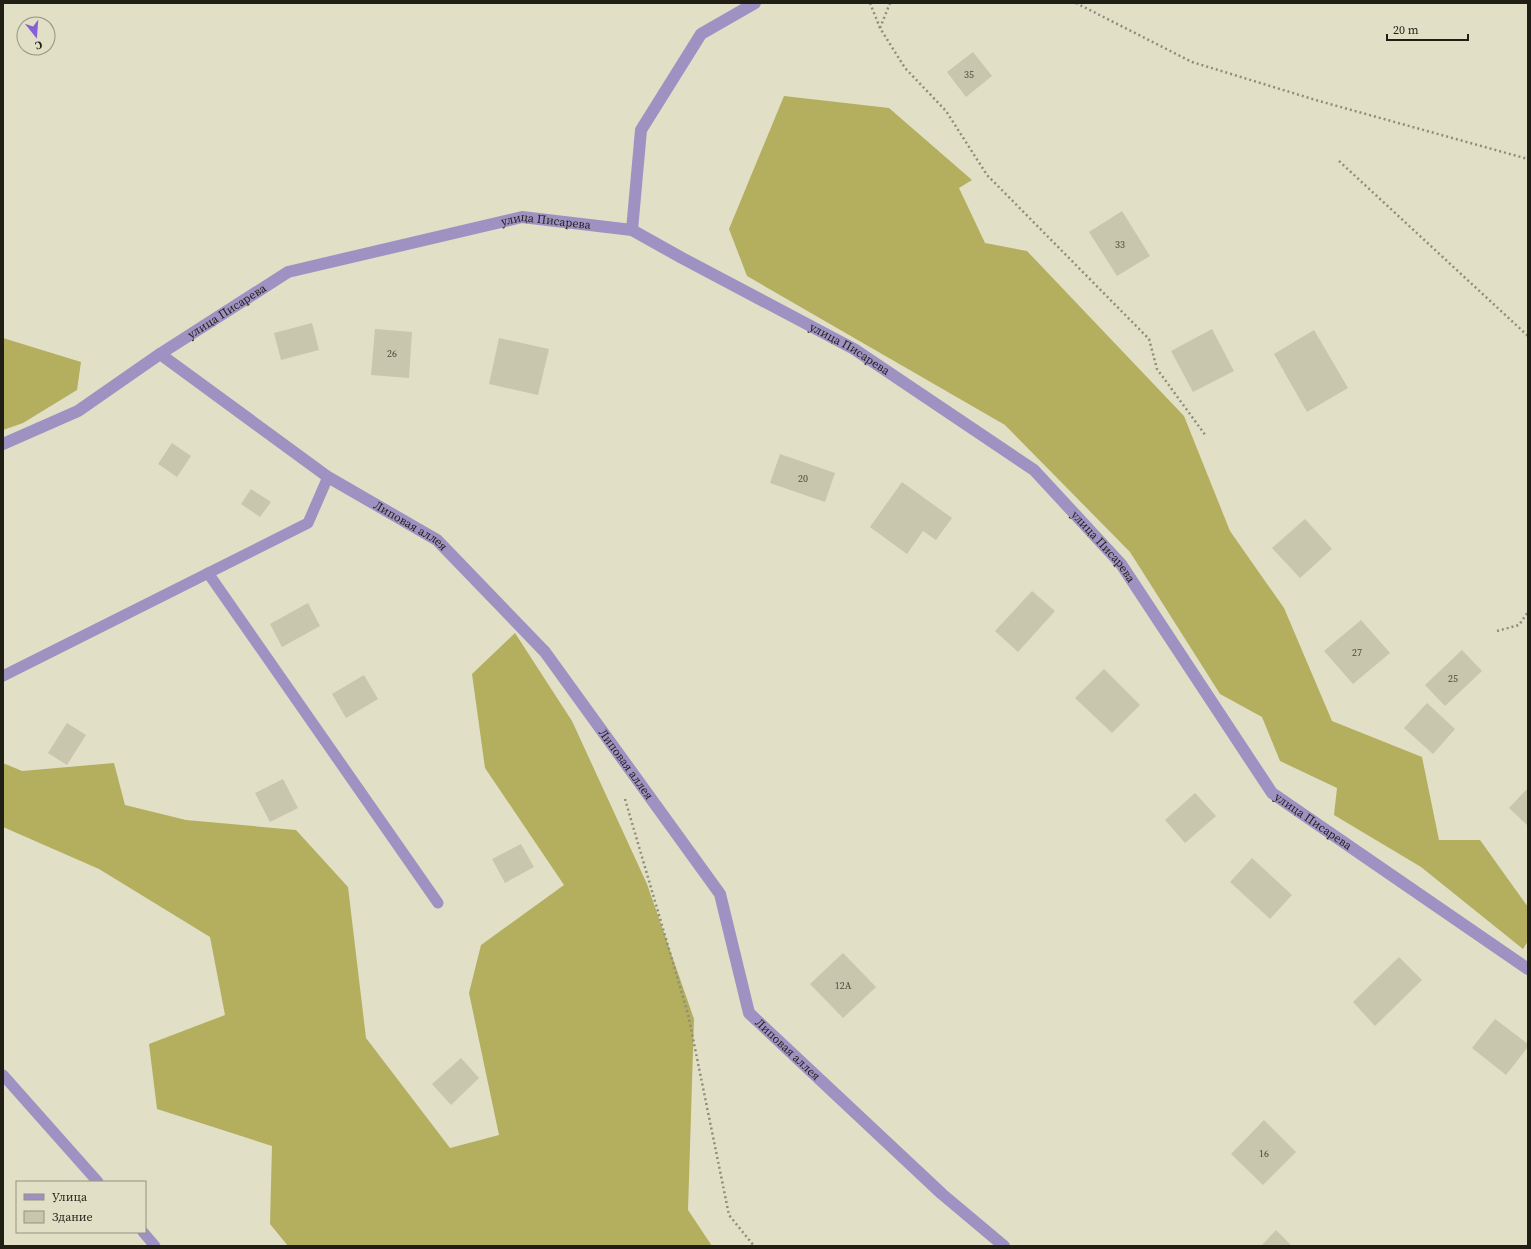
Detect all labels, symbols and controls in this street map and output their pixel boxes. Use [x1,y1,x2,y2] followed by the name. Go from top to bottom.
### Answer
[16,16,56,56] north arrow
[1387,16,1468,42] scale bar
[1393,22,1419,38] text: 20 m
[33,37,44,53] text: С
[964,68,974,81] house number: 35
[499,209,593,233] street label: улица Писарева
[1115,238,1125,251] house number: 33
[184,280,270,342] street label: улица Писарева
[807,319,894,379] street label: улица Писарева
[387,347,397,360] house number: 26
[798,472,808,485] house number: 20
[371,497,451,554] street label: Липовая аллея
[1067,507,1139,586] street label: улица Писарева
[1352,646,1362,659] house number: 27
[1448,672,1458,685] house number: 25
[595,725,657,803] street label: Липовая аллея
[1271,789,1356,854] street label: улица Писарева
[835,979,852,992] house number: 12А
[752,1015,824,1084] street label: Липовая аллея
[1259,1147,1269,1160] house number: 16
[16,1181,146,1233] legend
[52,1189,88,1205] text: Улица
[52,1209,93,1225] text: Здание

